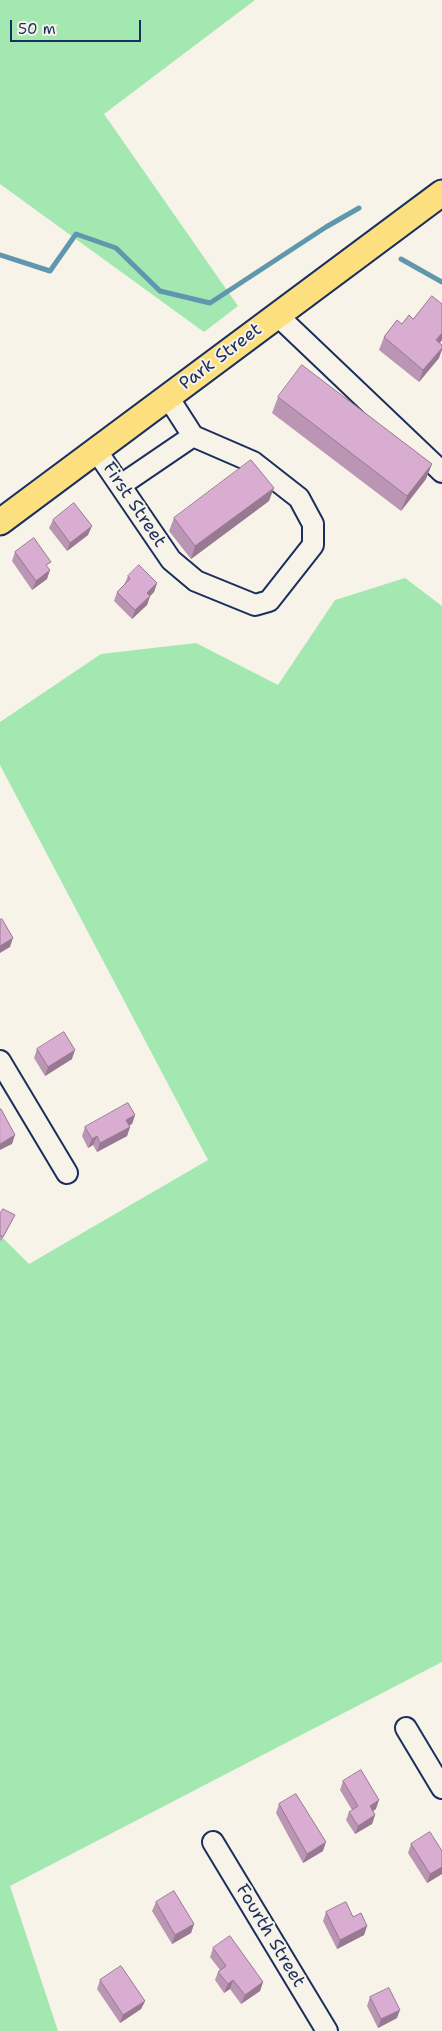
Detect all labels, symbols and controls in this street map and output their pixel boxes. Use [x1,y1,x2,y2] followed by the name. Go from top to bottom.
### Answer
[12,10,144,42] scale bar
[18,19,56,39] text: 50 m
[175,319,267,395] street label: Park Street
[98,458,170,552] street label: First Street
[231,1881,309,1991] street label: Fourth Street

